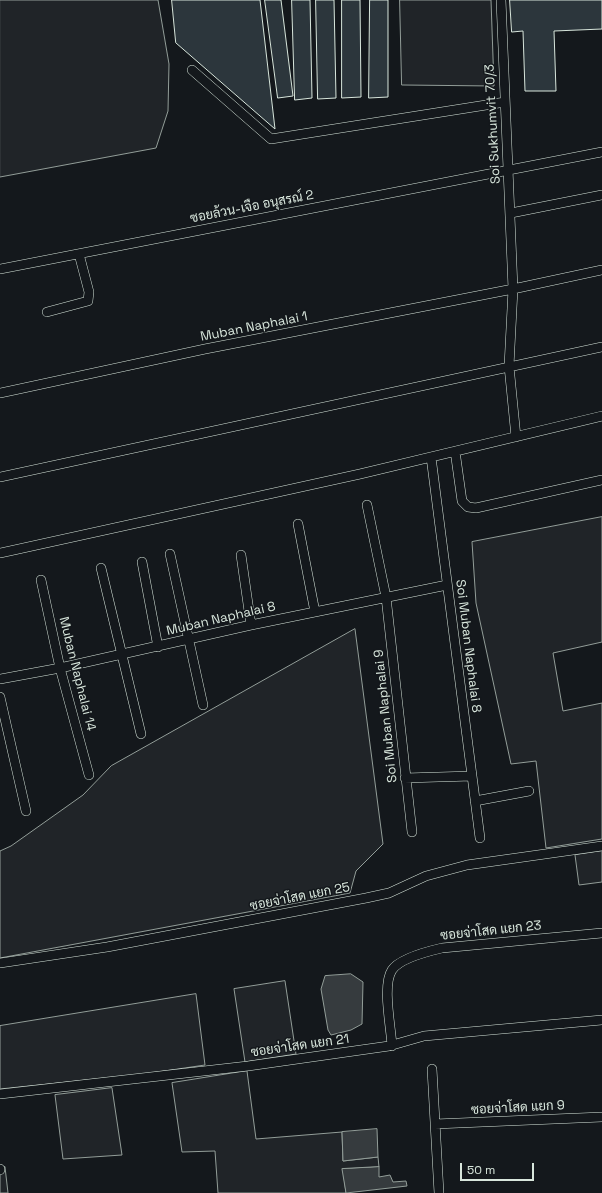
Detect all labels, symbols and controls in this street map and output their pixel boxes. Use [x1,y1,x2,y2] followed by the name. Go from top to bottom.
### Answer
[482,64,504,184] street label: Soi Sukhumvit 70/3
[189,187,315,227] street label: ซอยล้วน-เจือ อนุสรณ์ 2
[199,309,309,345] street label: Muban Naphalai 1
[452,579,484,713] street label: Soi Muban Naphalai 8
[165,599,277,639] street label: Muban Naphalai 8
[55,615,99,733] street label: Muban Naphalai 14
[371,649,401,783] street label: Soi Muban Naphalai 9
[249,880,351,914] street label: ซอยจ่าโสด แยก 25
[440,918,542,944] street label: ซอยจ่าโสด แยก 23
[250,1031,350,1061] street label: ซอยจ่าโสด แยก 21
[471,1098,565,1118] street label: ซอยจ่าโสด แยก 9
[462,1155,536,1181] scale bar
[467,1162,495,1178] text: 50 m

